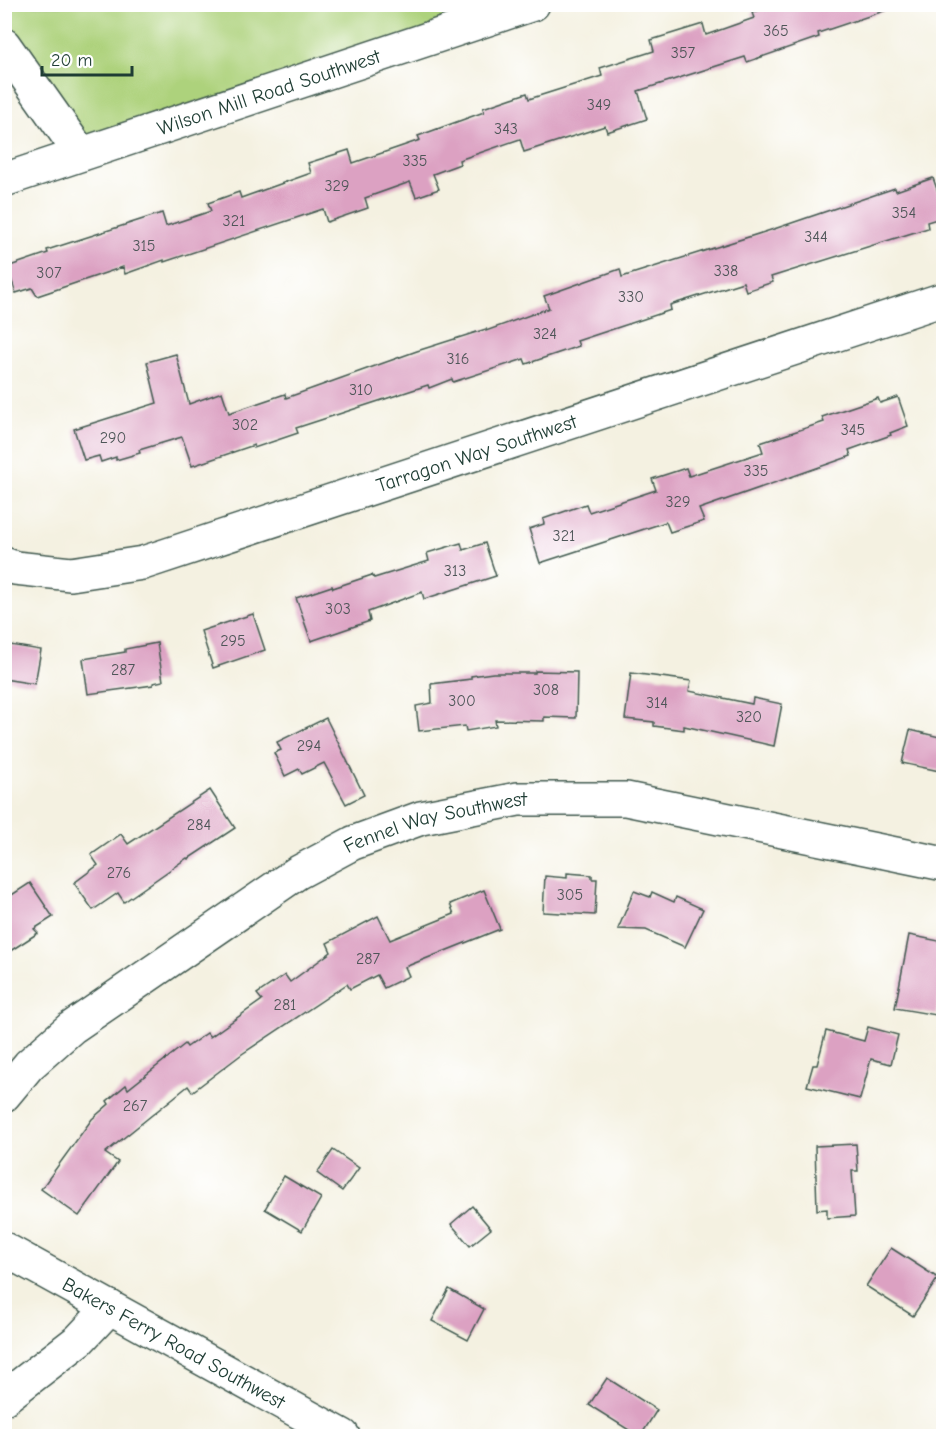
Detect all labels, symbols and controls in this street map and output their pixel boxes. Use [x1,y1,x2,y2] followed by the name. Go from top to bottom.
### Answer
[763,22,789,40] house number: 365
[42,39,132,77] scale bar
[154,44,384,140] street label: Wilson Mill Road Southwest
[671,44,696,62] house number: 357
[51,50,92,71] text: 20 m
[587,96,611,114] house number: 349
[494,120,518,138] house number: 343
[403,152,427,170] house number: 335
[325,177,349,195] house number: 329
[892,204,916,222] house number: 354
[223,212,245,230] house number: 321
[804,228,828,246] house number: 344
[132,237,156,255] house number: 315
[714,262,738,280] house number: 338
[36,264,62,282] house number: 307
[618,288,644,306] house number: 330
[533,325,557,343] house number: 324
[446,350,470,368] house number: 316
[349,381,373,399] house number: 310
[373,409,581,497] street label: Tarragon Way Southwest
[232,416,258,434] house number: 302
[841,421,865,439] house number: 345
[100,429,126,447] house number: 290
[744,462,768,480] house number: 335
[666,493,690,511] house number: 329
[553,527,575,545] house number: 321
[444,562,466,580] house number: 313
[325,600,351,618] house number: 303
[220,632,246,650] house number: 295
[111,661,136,679] house number: 287
[533,681,559,699] house number: 308
[448,692,476,710] house number: 300
[646,694,668,712] house number: 314
[736,708,762,726] house number: 320
[297,737,321,755] house number: 294
[339,787,528,858] street label: Fennel Way Southwest
[187,816,211,834] house number: 284
[107,864,131,882] house number: 276
[557,886,583,904] house number: 305
[356,950,381,968] house number: 287
[274,996,296,1014] house number: 281
[123,1097,148,1115] house number: 267
[58,1272,290,1414] street label: Bakers Ferry Road Southwest

